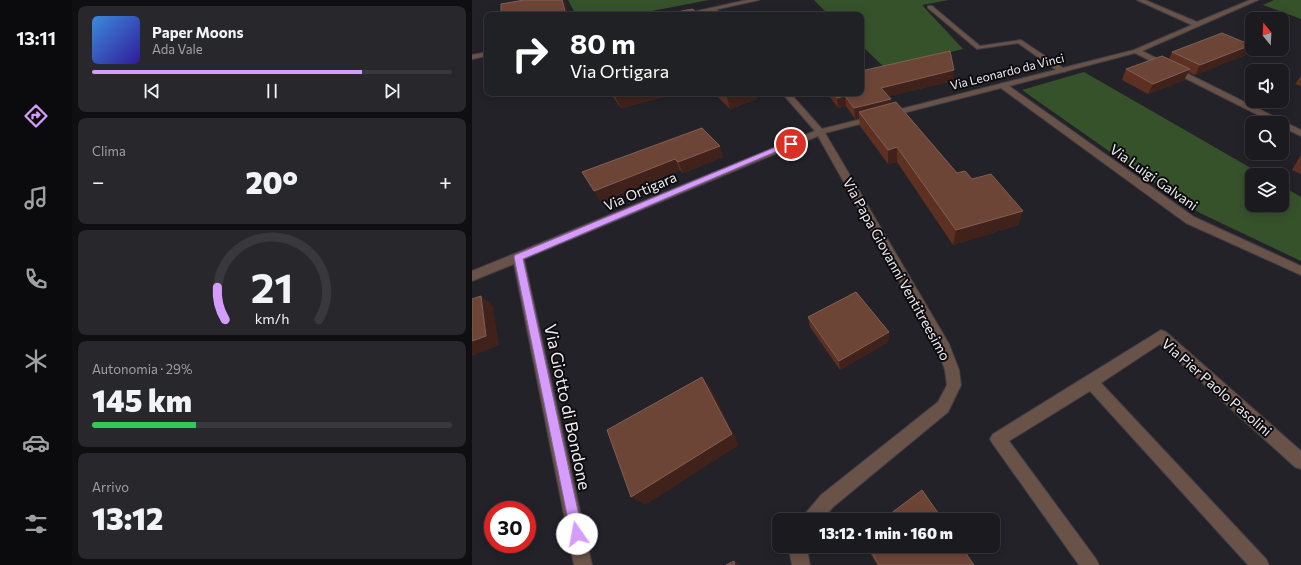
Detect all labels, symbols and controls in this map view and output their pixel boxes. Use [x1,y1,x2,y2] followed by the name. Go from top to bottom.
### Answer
[1245,12,1289,56] north arrow
[1245,12,1289,212] map controls
[152,23,243,41] text: Paper Moons
[570,26,636,60] text: 80 m
[16,27,56,49] text: 13:11
[504,28,556,80] icon: right
[152,41,203,57] text: Ada Vale
[948,50,1066,92] street label: Via Leonardo da Vinci
[570,60,669,82] text: Via Ortigara
[1245,64,1289,108] button: sound
[141,80,163,102] icon: previous
[261,80,283,102] icon: pause
[381,80,403,102] icon: next
[22,102,50,130] icon: directions
[1245,116,1289,160] button: search
[774,127,808,161] pin
[780,133,802,155] icon: arrive
[1107,140,1201,214] street label: Via Luigi Galvani
[92,143,126,159] text: Clima
[245,163,298,200] text: 20°
[92,168,105,195] text: −
[439,168,452,195] text: +
[601,168,679,214] street label: Via Ortigara
[1245,168,1289,212] button: layers
[840,175,954,363] street label: Via Papa Giovanni Ventitreesimo
[22,184,50,212] icon: music
[251,261,293,312] text: 21
[22,265,50,293] icon: phone
[255,309,289,327] text: km/h
[540,322,596,492] street label: Via Giotto di Bondone
[1159,335,1275,439] street label: Via Pier Paolo Pasolini
[22,347,50,375] icon: climate
[92,361,192,377] text: Autonomia · 29%
[92,381,192,418] text: 145 km
[22,429,50,457] icon: car
[92,479,129,495] text: Arrivo
[92,499,163,536] text: 13:12
[484,501,536,553] speed limit sign: 30
[22,510,50,538] icon: filters
[556,513,598,555] position arrow
[819,524,953,542] text: 13:12 · 1 min · 160 m

